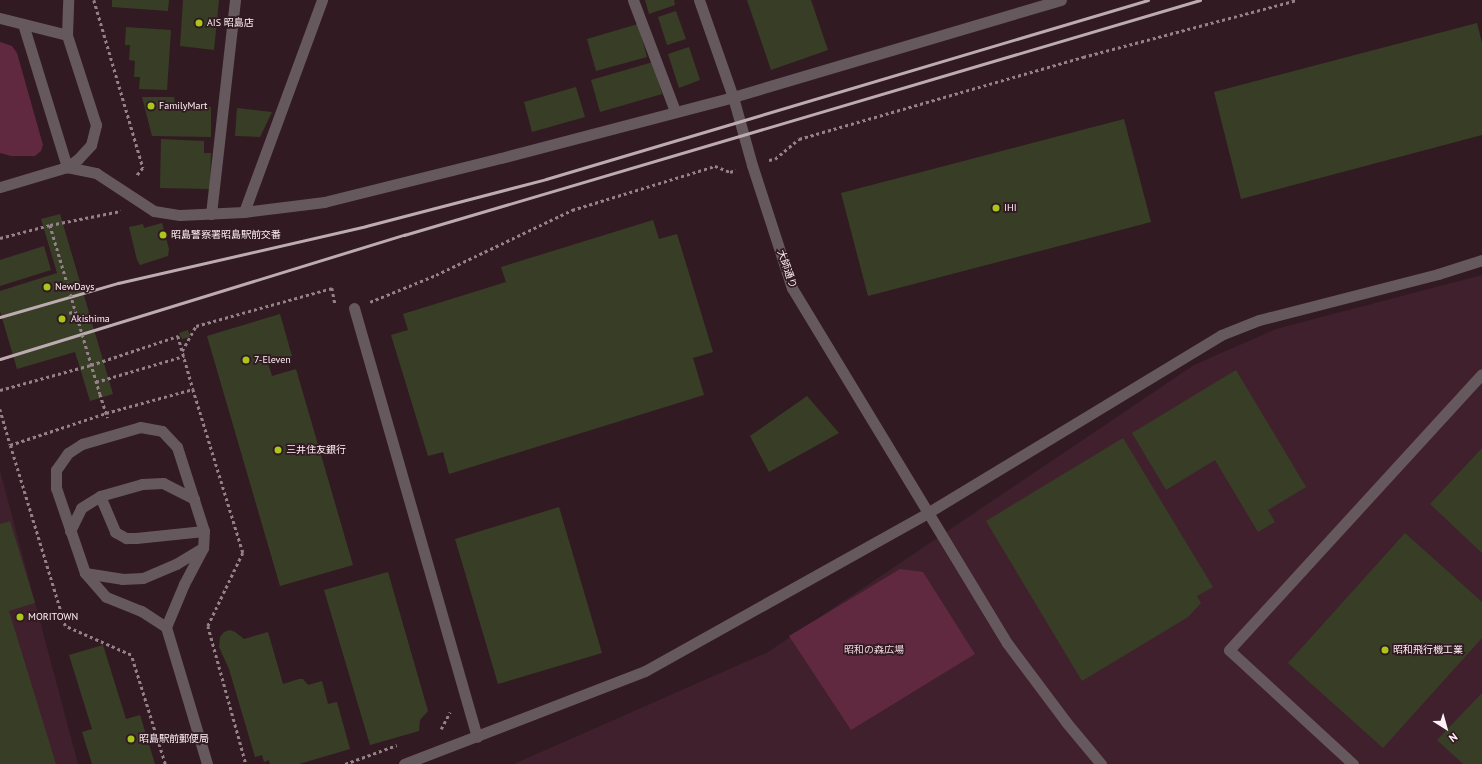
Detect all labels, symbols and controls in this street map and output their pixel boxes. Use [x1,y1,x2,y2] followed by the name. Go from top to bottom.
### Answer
[207,17,254,29] place label: AIS 昭島店
[194,18,204,28] marker: AIS 昭島店
[159,100,207,112] place label: FamilyMart
[146,101,156,111] marker: FamilyMart
[1004,202,1017,214] place label: IHI
[991,203,1001,213] marker: IHI
[171,229,281,241] place label: 昭島警察署昭島駅前交番
[158,230,168,240] marker: 昭島警察署昭島駅前交番
[775,248,799,290] street label: 大師通り
[55,281,94,293] place label: NewDays
[42,282,52,292] marker: NewDays
[56,313,68,325] marker: Akishima
[71,313,110,325] place label: Akishima
[254,354,291,366] place label: 7-Eleven
[241,355,251,365] marker: 7-Eleven
[286,444,346,456] place label: 三井住友銀行
[273,445,283,455] marker: 三井住友銀行
[28,611,78,623] place label: MORITOWN
[15,612,25,622] marker: MORITOWN
[844,644,904,656] park label: 昭和の森広場
[1393,644,1463,656] place label: 昭和飛行機工業
[1380,645,1390,655] marker: 昭和飛行機工業
[1426,708,1466,748] north arrow
[1446,730,1460,745] text: N
[139,733,209,745] place label: 昭島駅前郵便局
[126,734,136,744] marker: 昭島駅前郵便局

